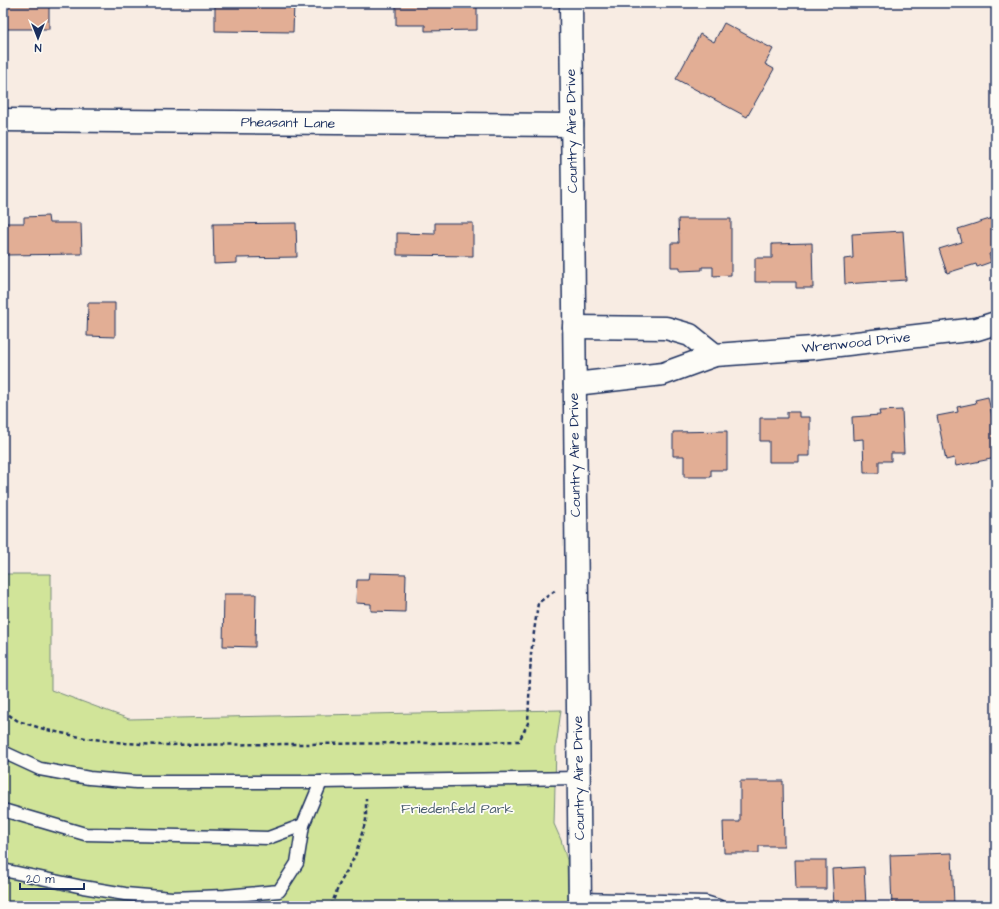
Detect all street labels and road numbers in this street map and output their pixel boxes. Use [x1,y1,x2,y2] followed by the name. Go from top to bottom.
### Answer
[561,68,583,193] street label: Country Aire Drive
[241,112,336,134] street label: Pheasant Lane
[801,327,912,359] street label: Wrenwood Drive
[564,392,586,517] street label: Country Aire Drive
[568,715,590,840] street label: Country Aire Drive

